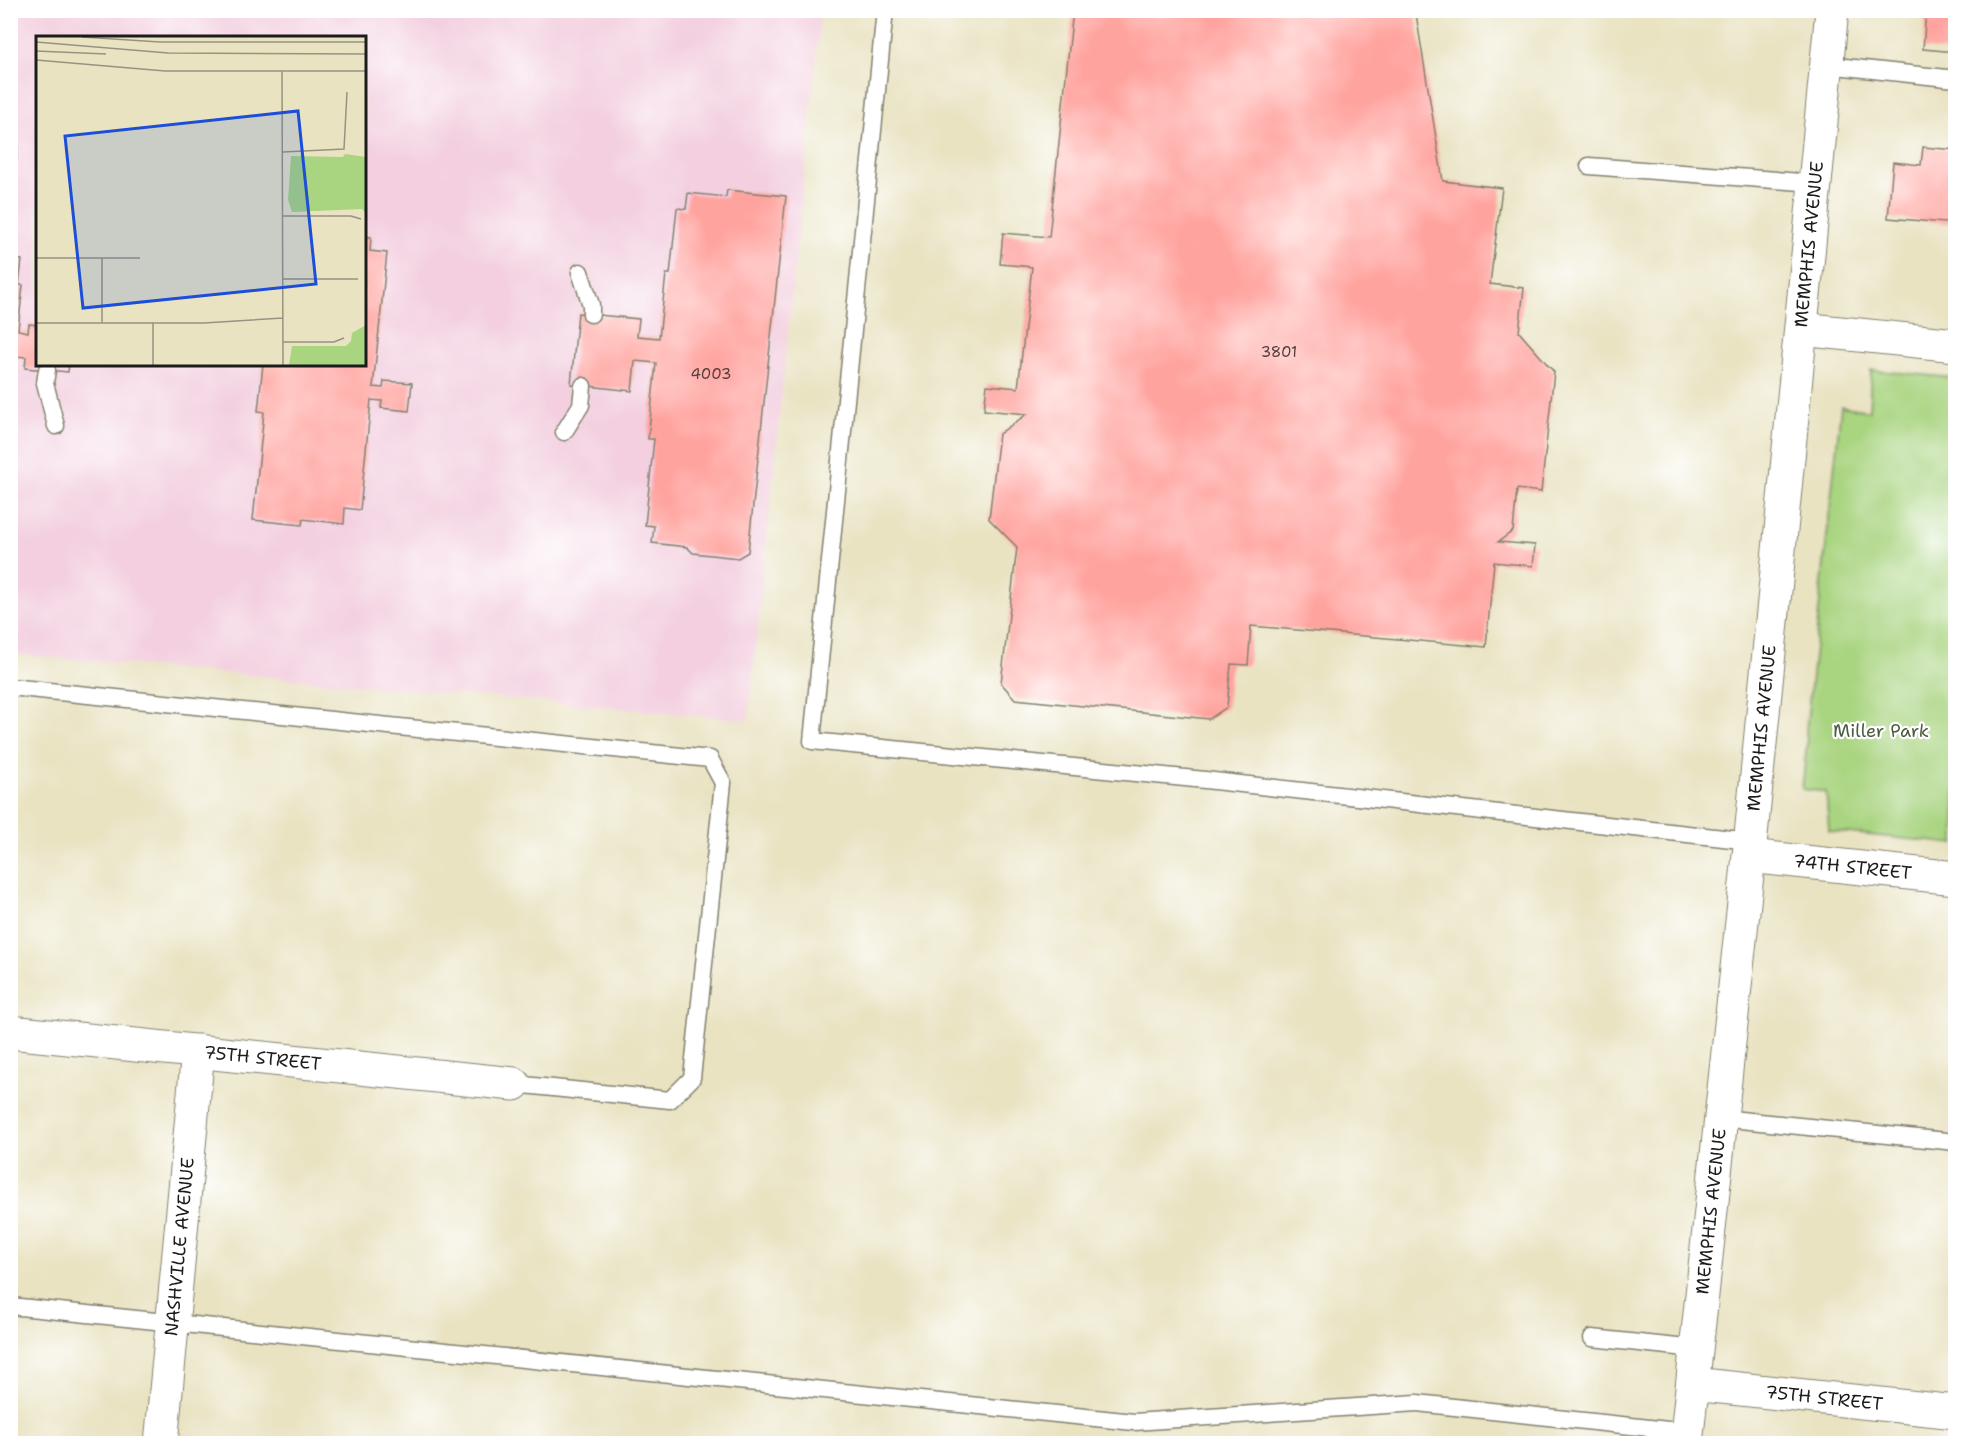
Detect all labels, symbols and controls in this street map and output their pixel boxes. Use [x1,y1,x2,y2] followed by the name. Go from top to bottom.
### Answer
[36,36,366,366] inset map
[1789,160,1829,329] street label: MEMPHIS AVENUE
[1261,342,1297,362] house number: 3801
[690,364,732,384] house number: 4003
[1741,644,1782,812] street label: MEMPHIS AVENUE
[1833,719,1929,743] park label: Miller Park
[1792,849,1913,885] street label: 74TH STREET
[203,1040,323,1076] street label: 75TH STREET
[1690,1127,1732,1296] street label: MEMPHIS AVENUE
[159,1156,200,1337] street label: NASHVILLE AVENUE
[1764,1380,1884,1416] street label: 75TH STREET

